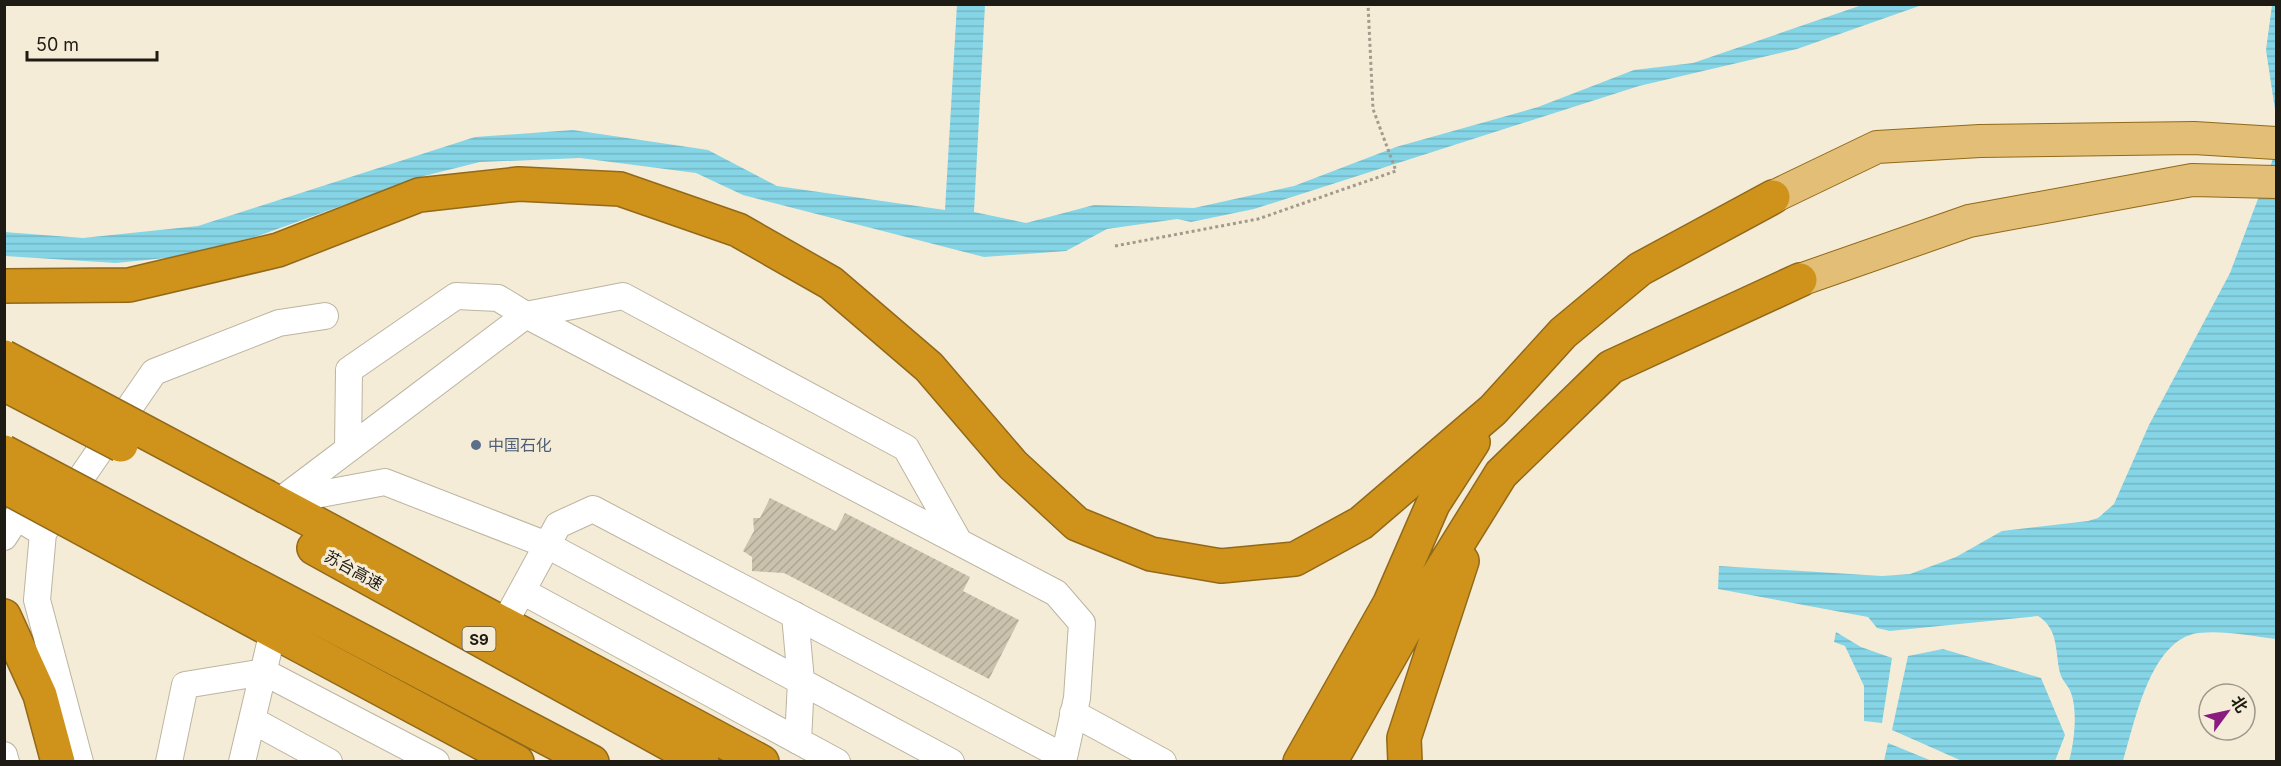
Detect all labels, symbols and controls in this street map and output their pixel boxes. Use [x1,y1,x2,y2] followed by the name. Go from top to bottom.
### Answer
[27,24,158,62] scale bar
[36,34,79,55] text: 50 m
[488,435,552,455] place label: 中国石化
[469,438,483,452] marker: 中国石化
[321,546,387,594] street label: 苏台高速
[462,627,496,651] road number: S9
[2197,682,2257,742] north arrow
[2227,692,2252,716] text: 北

